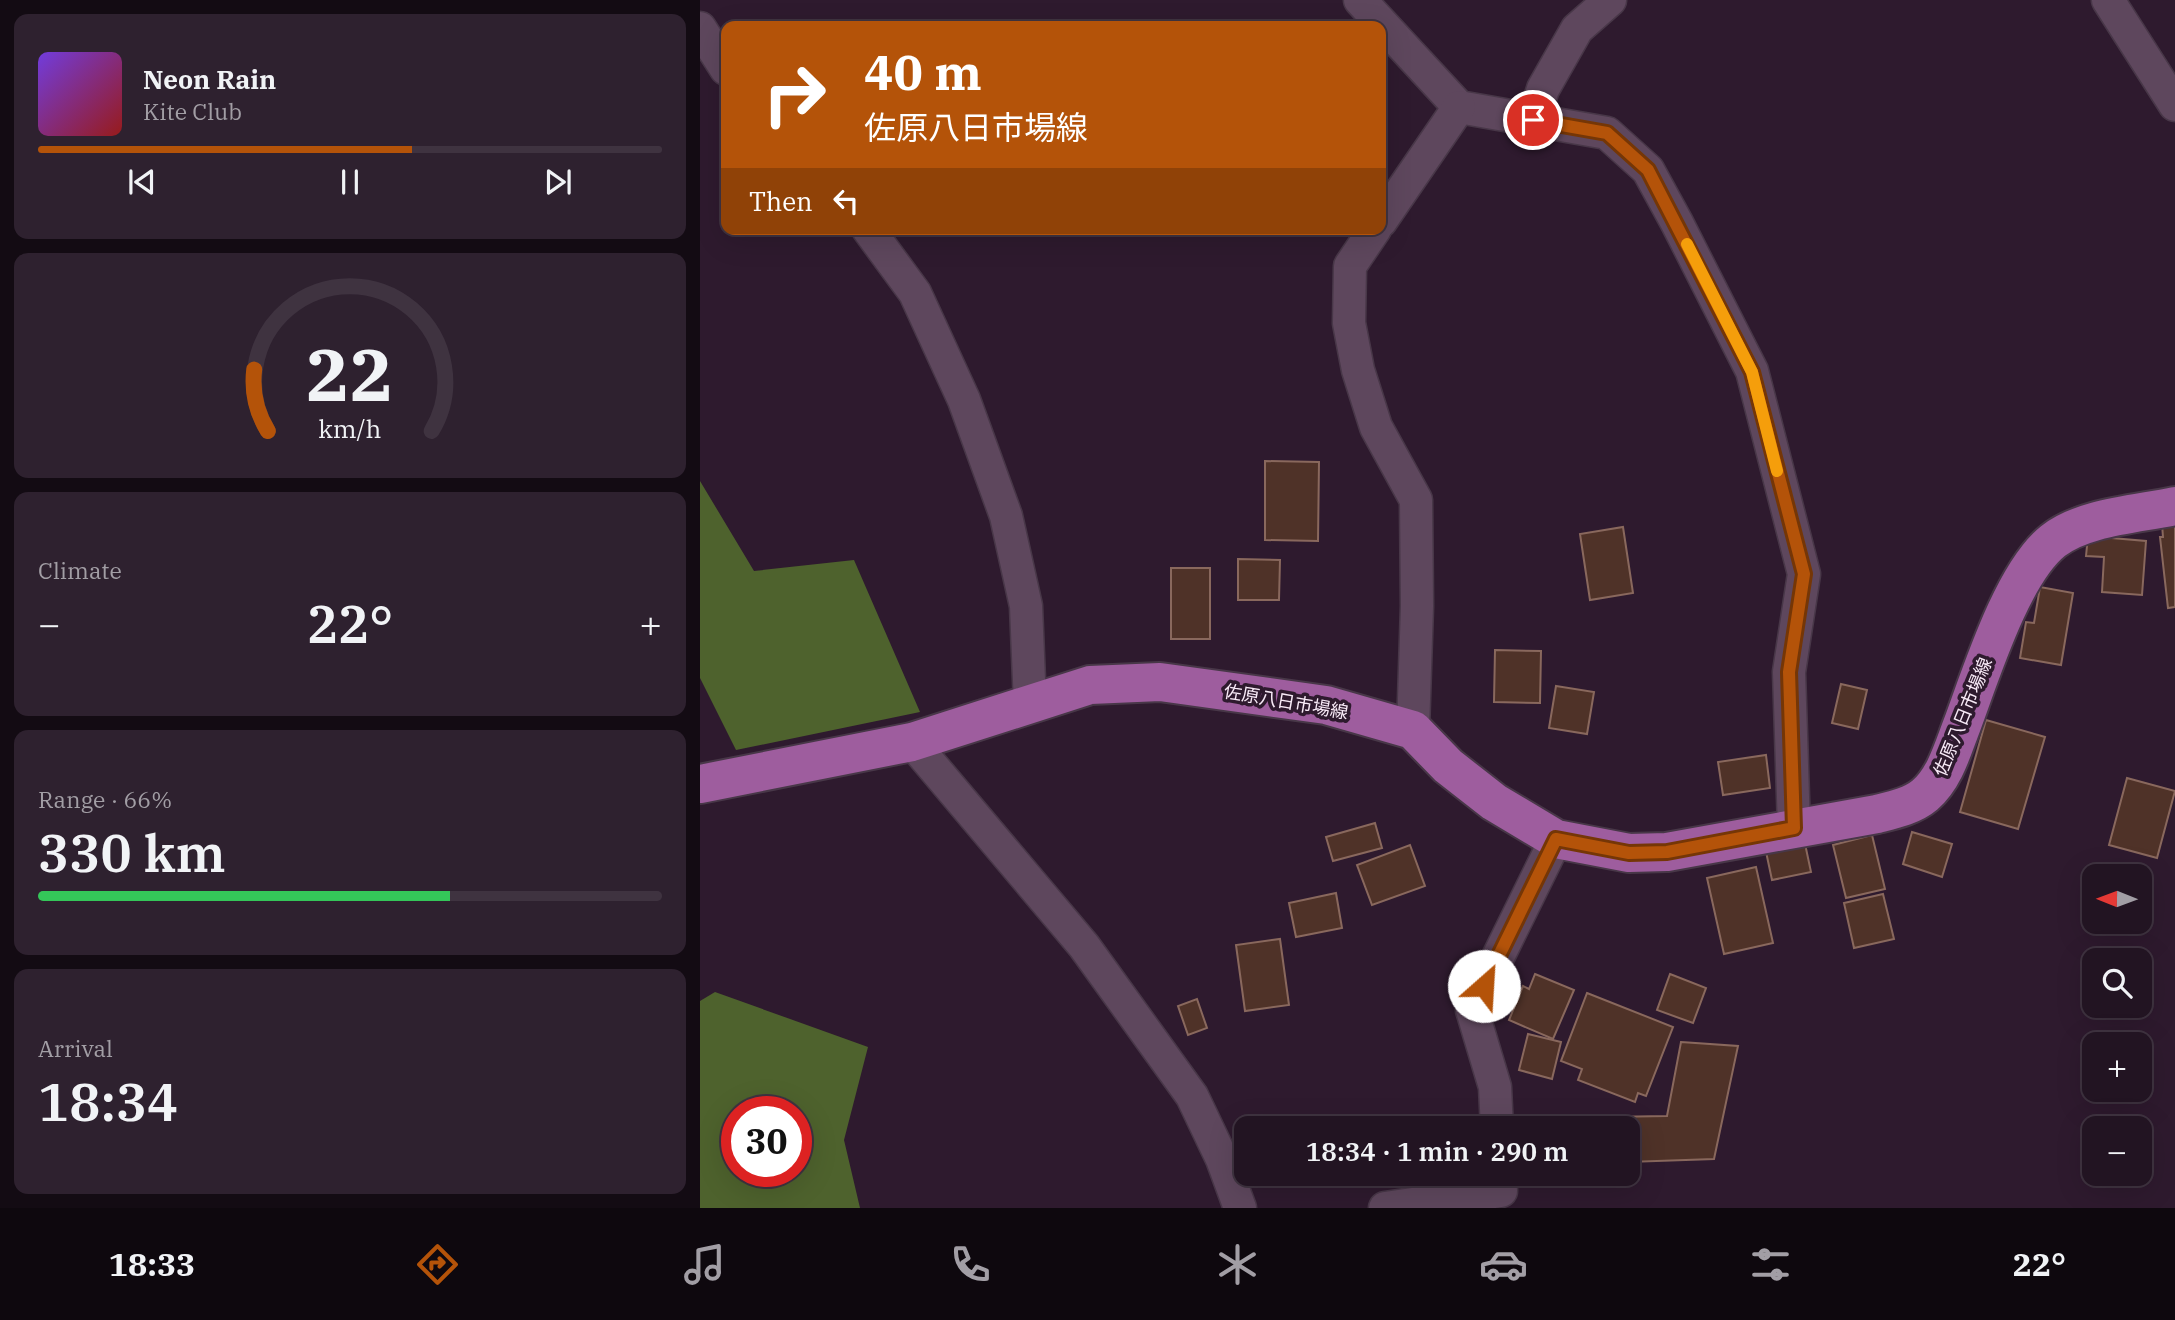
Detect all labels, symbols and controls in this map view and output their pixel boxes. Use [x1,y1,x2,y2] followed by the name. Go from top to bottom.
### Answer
[864,40,982,103] text: 40 m
[749,49,840,140] icon: right
[143,62,276,96] text: Neon Rain
[1503,90,1563,150] pin
[143,96,242,126] text: Kite Club
[1514,101,1552,139] icon: arrive
[864,106,1088,148] text: 佐原八日市場線
[123,163,161,201] icon: previous
[331,163,369,201] icon: pause
[539,163,577,201] icon: next
[827,182,865,220] icon: left
[749,184,813,218] text: Then
[306,327,394,422] text: 22
[318,412,382,445] text: km/h
[38,555,122,585] text: Climate
[307,590,393,657] text: 22°
[38,599,61,648] text: −
[639,599,662,648] text: +
[1928,654,1997,780] street label: 佐原八日市場線
[1222,679,1350,724] street label: 佐原八日市場線
[38,784,172,814] text: Range · 66%
[38,819,226,886] text: 330 km
[2082,864,2152,934] north arrow
[2082,864,2152,1186] map controls
[2082,948,2152,1018] button: search
[1447,949,1521,1023] position arrow
[2082,1032,2152,1102] button: +
[38,1033,113,1063] text: Arrival
[38,1068,178,1135] text: 18:34
[721,1096,812,1187] speed limit sign: 30
[2082,1116,2152,1186] button: −
[1306,1134,1568,1168] text: 18:34 · 1 min · 290 m
[413,1240,462,1289] icon: directions
[680,1240,729,1289] icon: music
[946,1240,995,1289] icon: phone
[1213,1240,1262,1289] icon: climate
[1479,1240,1528,1289] icon: car
[1746,1240,1795,1289] icon: filters
[109,1243,195,1285] text: 18:33
[2013,1243,2066,1285] text: 22°

